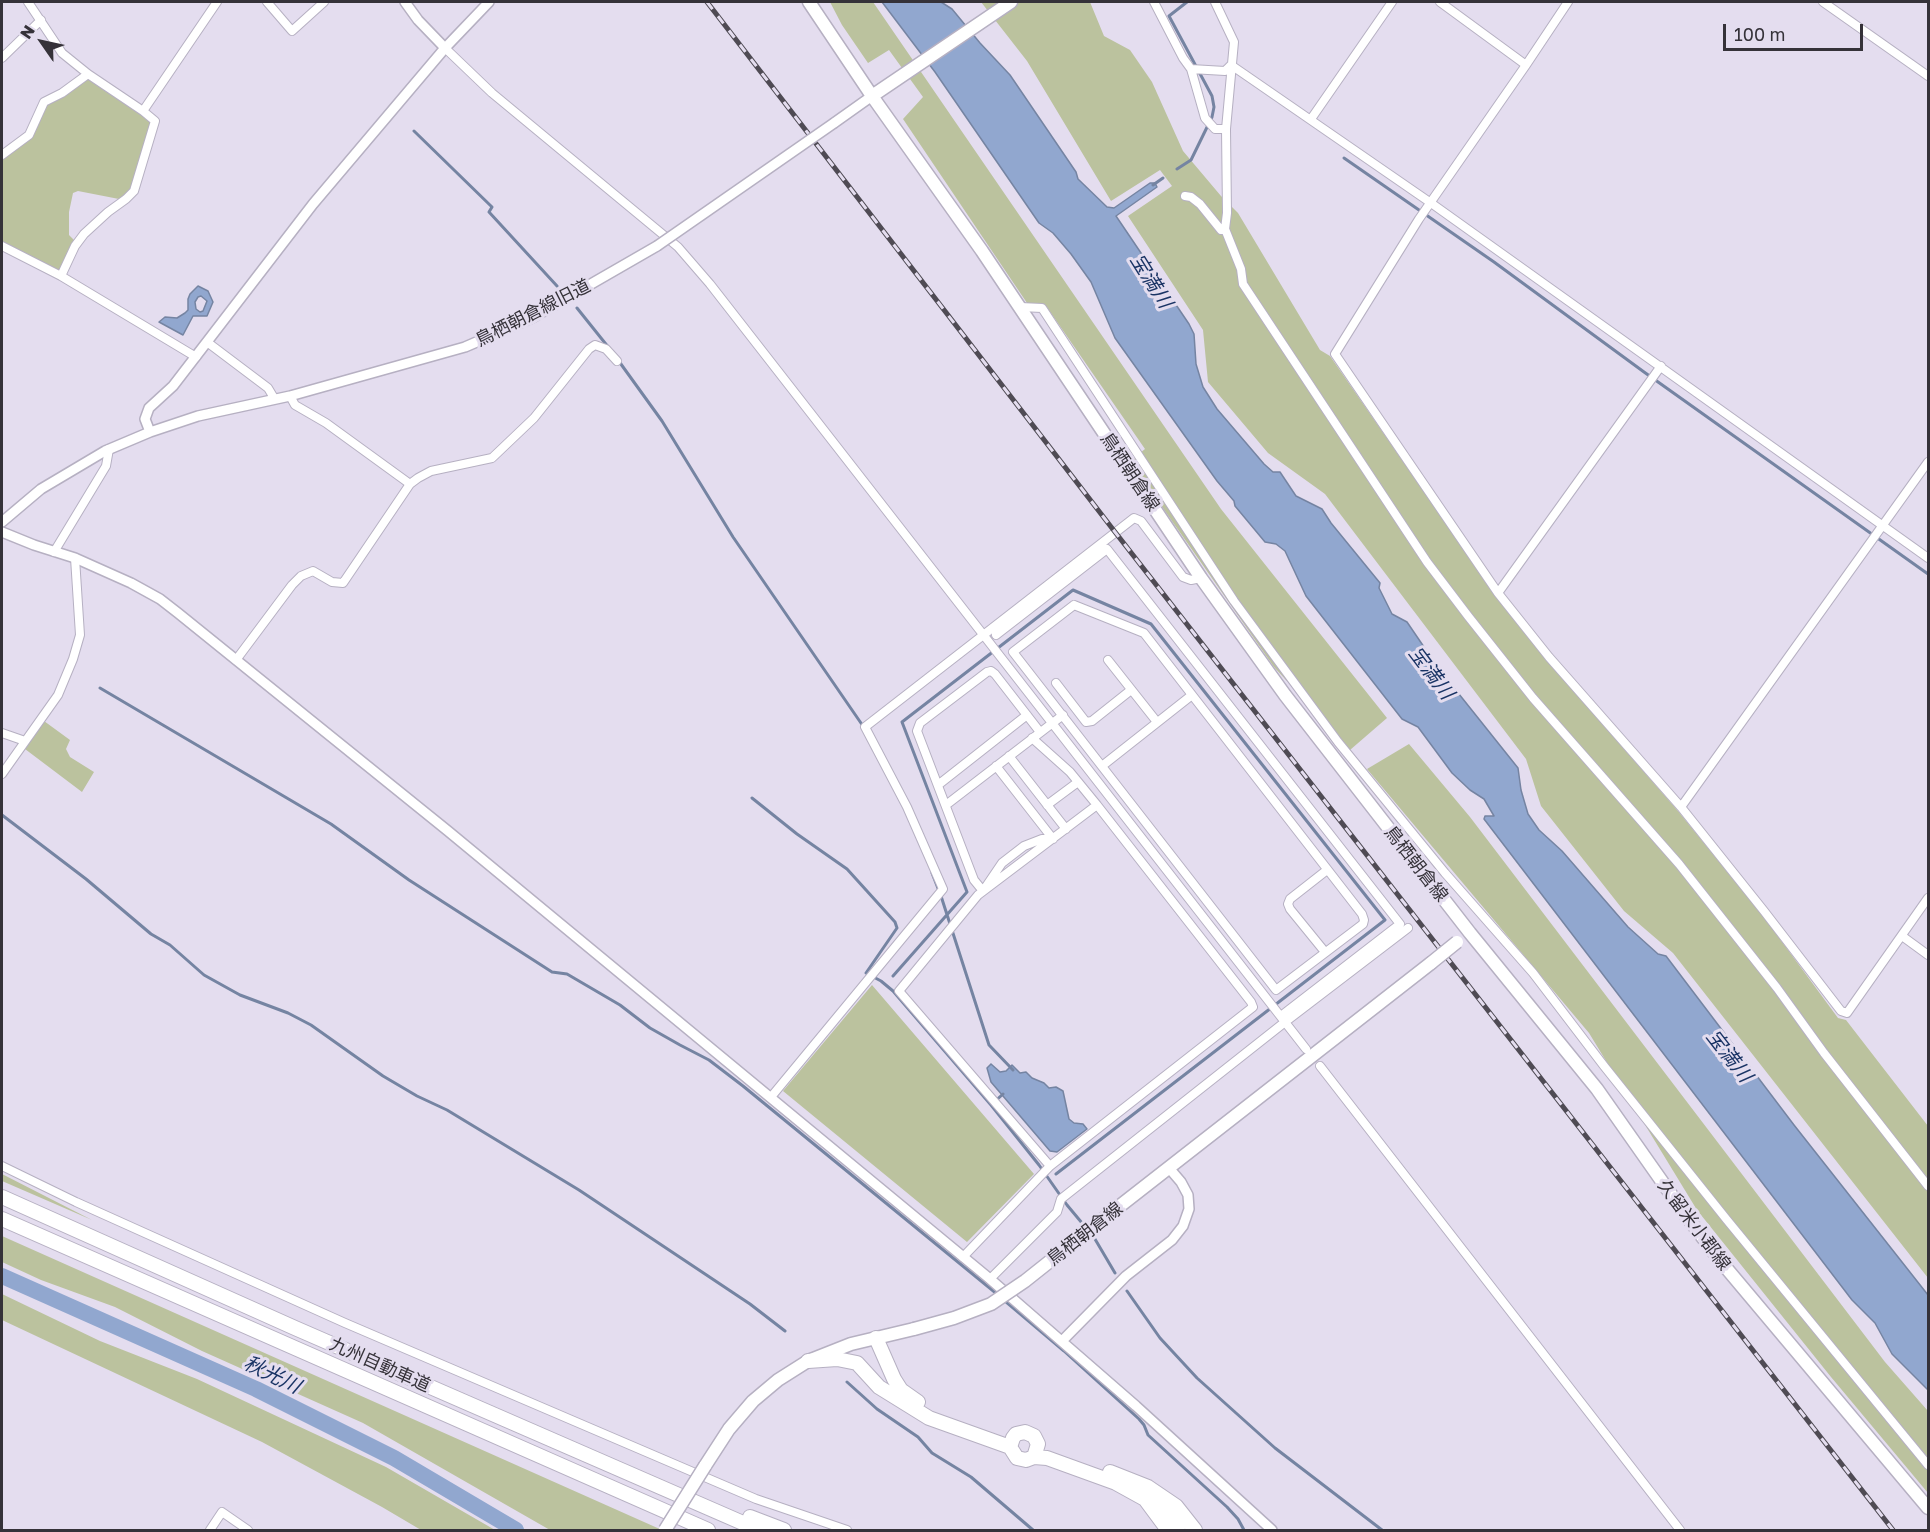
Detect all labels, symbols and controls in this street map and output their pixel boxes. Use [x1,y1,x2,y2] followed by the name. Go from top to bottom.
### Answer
[12,12,72,72] north arrow
[1726,12,1866,50] scale bar
[15,21,39,43] text: N
[1734,23,1785,45] text: 100 m
[1125,249,1177,313] water label: 宝満川
[472,275,594,351] street label: 鳥栖朝倉線旧道
[1096,429,1164,515] street label: 鳥栖朝倉線
[1403,642,1459,704] water label: 宝満川
[1380,822,1452,906] street label: 鳥栖朝倉線
[1701,1025,1757,1087] water label: 宝満川
[1653,1175,1735,1275] street label: 久留米小郡線
[1043,1198,1127,1270] street label: 鳥栖朝倉線
[326,1333,434,1397] street label: 九州自動車道
[240,1351,304,1399] water label: 秋光川

